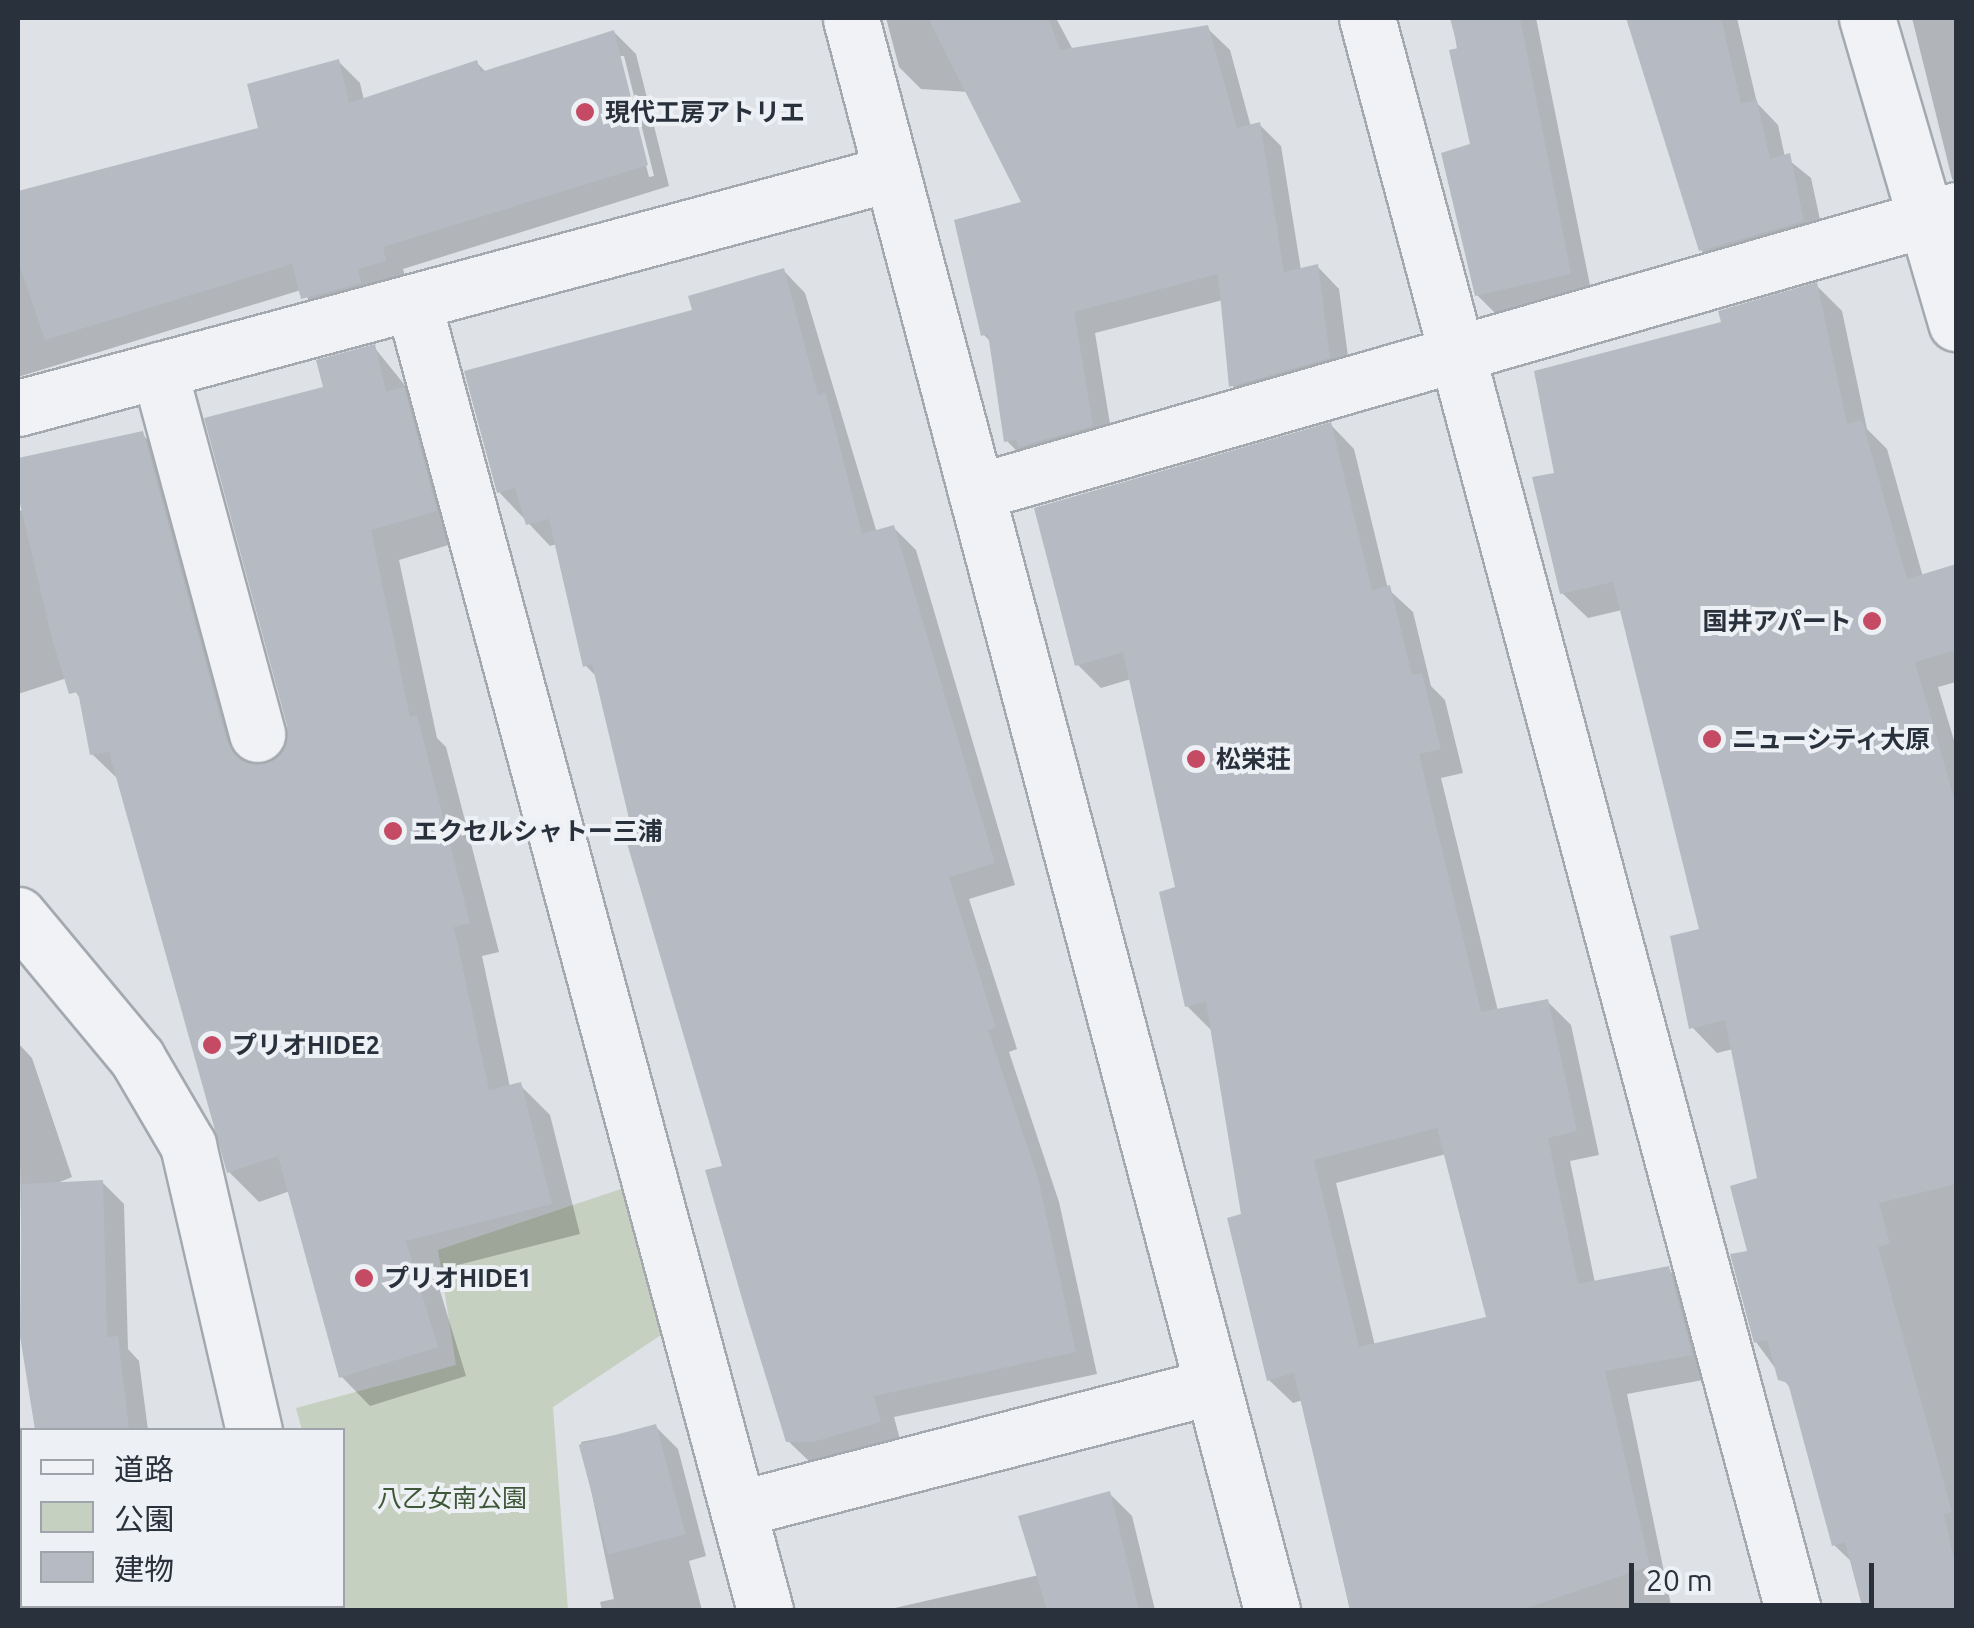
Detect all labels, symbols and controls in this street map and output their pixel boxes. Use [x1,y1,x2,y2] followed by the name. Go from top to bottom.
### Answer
[605,97,805,127] place label: 現代工房アトリエ
[574,101,596,123] marker: 現代工房アトリエ
[1702,606,1852,636] place label: 国井アパート
[1861,610,1883,632] marker: 国井アパート
[1732,724,1932,754] place label: ニューシティ大原
[1701,728,1723,750] marker: ニューシティ大原
[1216,744,1291,774] place label: 松栄荘
[1185,748,1207,770] marker: 松栄荘
[413,816,663,846] place label: エクセルシャトー三浦
[382,820,404,842] marker: エクセルシャトー三浦
[232,1030,380,1060] place label: プリオHIDE2
[201,1034,223,1056] marker: プリオHIDE2
[384,1263,532,1293] place label: プリオHIDE1
[353,1267,375,1289] marker: プリオHIDE1
[20,1428,345,1608] legend
[114,1452,174,1486] text: 道路
[377,1483,527,1513] park label: 八乙女南公園
[114,1502,174,1536] text: 公園
[1634,1543,1879,1605] scale bar
[114,1552,174,1586] text: 建物
[1646,1563,1713,1597] text: 20 m

